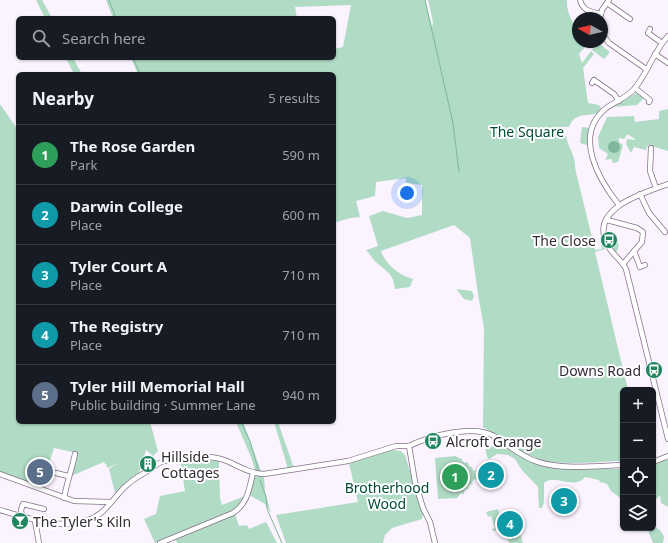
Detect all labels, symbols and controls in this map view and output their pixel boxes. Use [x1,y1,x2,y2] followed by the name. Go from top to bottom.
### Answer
[572,12,608,48] north arrow
[16,16,336,60] search box
[30,27,52,49] icon: search
[62,28,145,48] text: Search here
[32,87,94,110] text: Nearby
[268,89,320,107] text: 5 results
[490,122,564,141] park label: The Square
[70,136,195,156] text: The Rose Garden
[41,146,49,164] text: 1
[282,146,320,164] text: 590 m
[70,156,97,174] text: Park
[397,183,417,203] your location
[70,196,183,216] text: Darwin College
[41,206,49,224] text: 2
[282,206,320,224] text: 600 m
[70,216,102,234] text: Place
[599,230,619,250] bus stop icon: The Close
[532,231,596,250] place label: The Close
[70,256,167,276] text: Tyler Court A
[41,266,49,284] text: 3
[282,266,320,284] text: 710 m
[70,276,102,294] text: Place
[70,316,163,336] text: The Registry
[41,326,49,344] text: 4
[282,326,320,344] text: 710 m
[70,336,102,354] text: Place
[644,360,664,380] bus stop icon: Downs Road
[559,361,641,380] place label: Downs Road
[70,376,245,396] text: Tyler Hill Memorial Hall
[41,386,49,404] text: 5
[282,386,320,404] text: 940 m
[620,387,656,531] map controls
[620,387,656,423] button: +
[70,396,256,414] text: Public building · Summer Lane
[620,423,656,459] button: −
[423,431,443,451] bus stop icon: Alcroft Grange
[446,432,542,451] place label: Alcroft Grange
[161,447,220,482] place label: Hillside Cottages
[138,454,158,474] building icon: Hillside Cottages
[27,457,53,487] pin: 5
[620,459,656,495] button: locate
[478,460,504,490] pin: 2
[442,462,468,492] pin: 1
[345,478,429,513] park label: Brotherhood Wood
[551,486,577,516] pin: 3
[620,495,656,531] button: layers
[497,509,523,539] pin: 4
[10,511,30,531] bar icon: The Tyler's Kiln
[33,512,131,531] place label: The Tyler's Kiln

